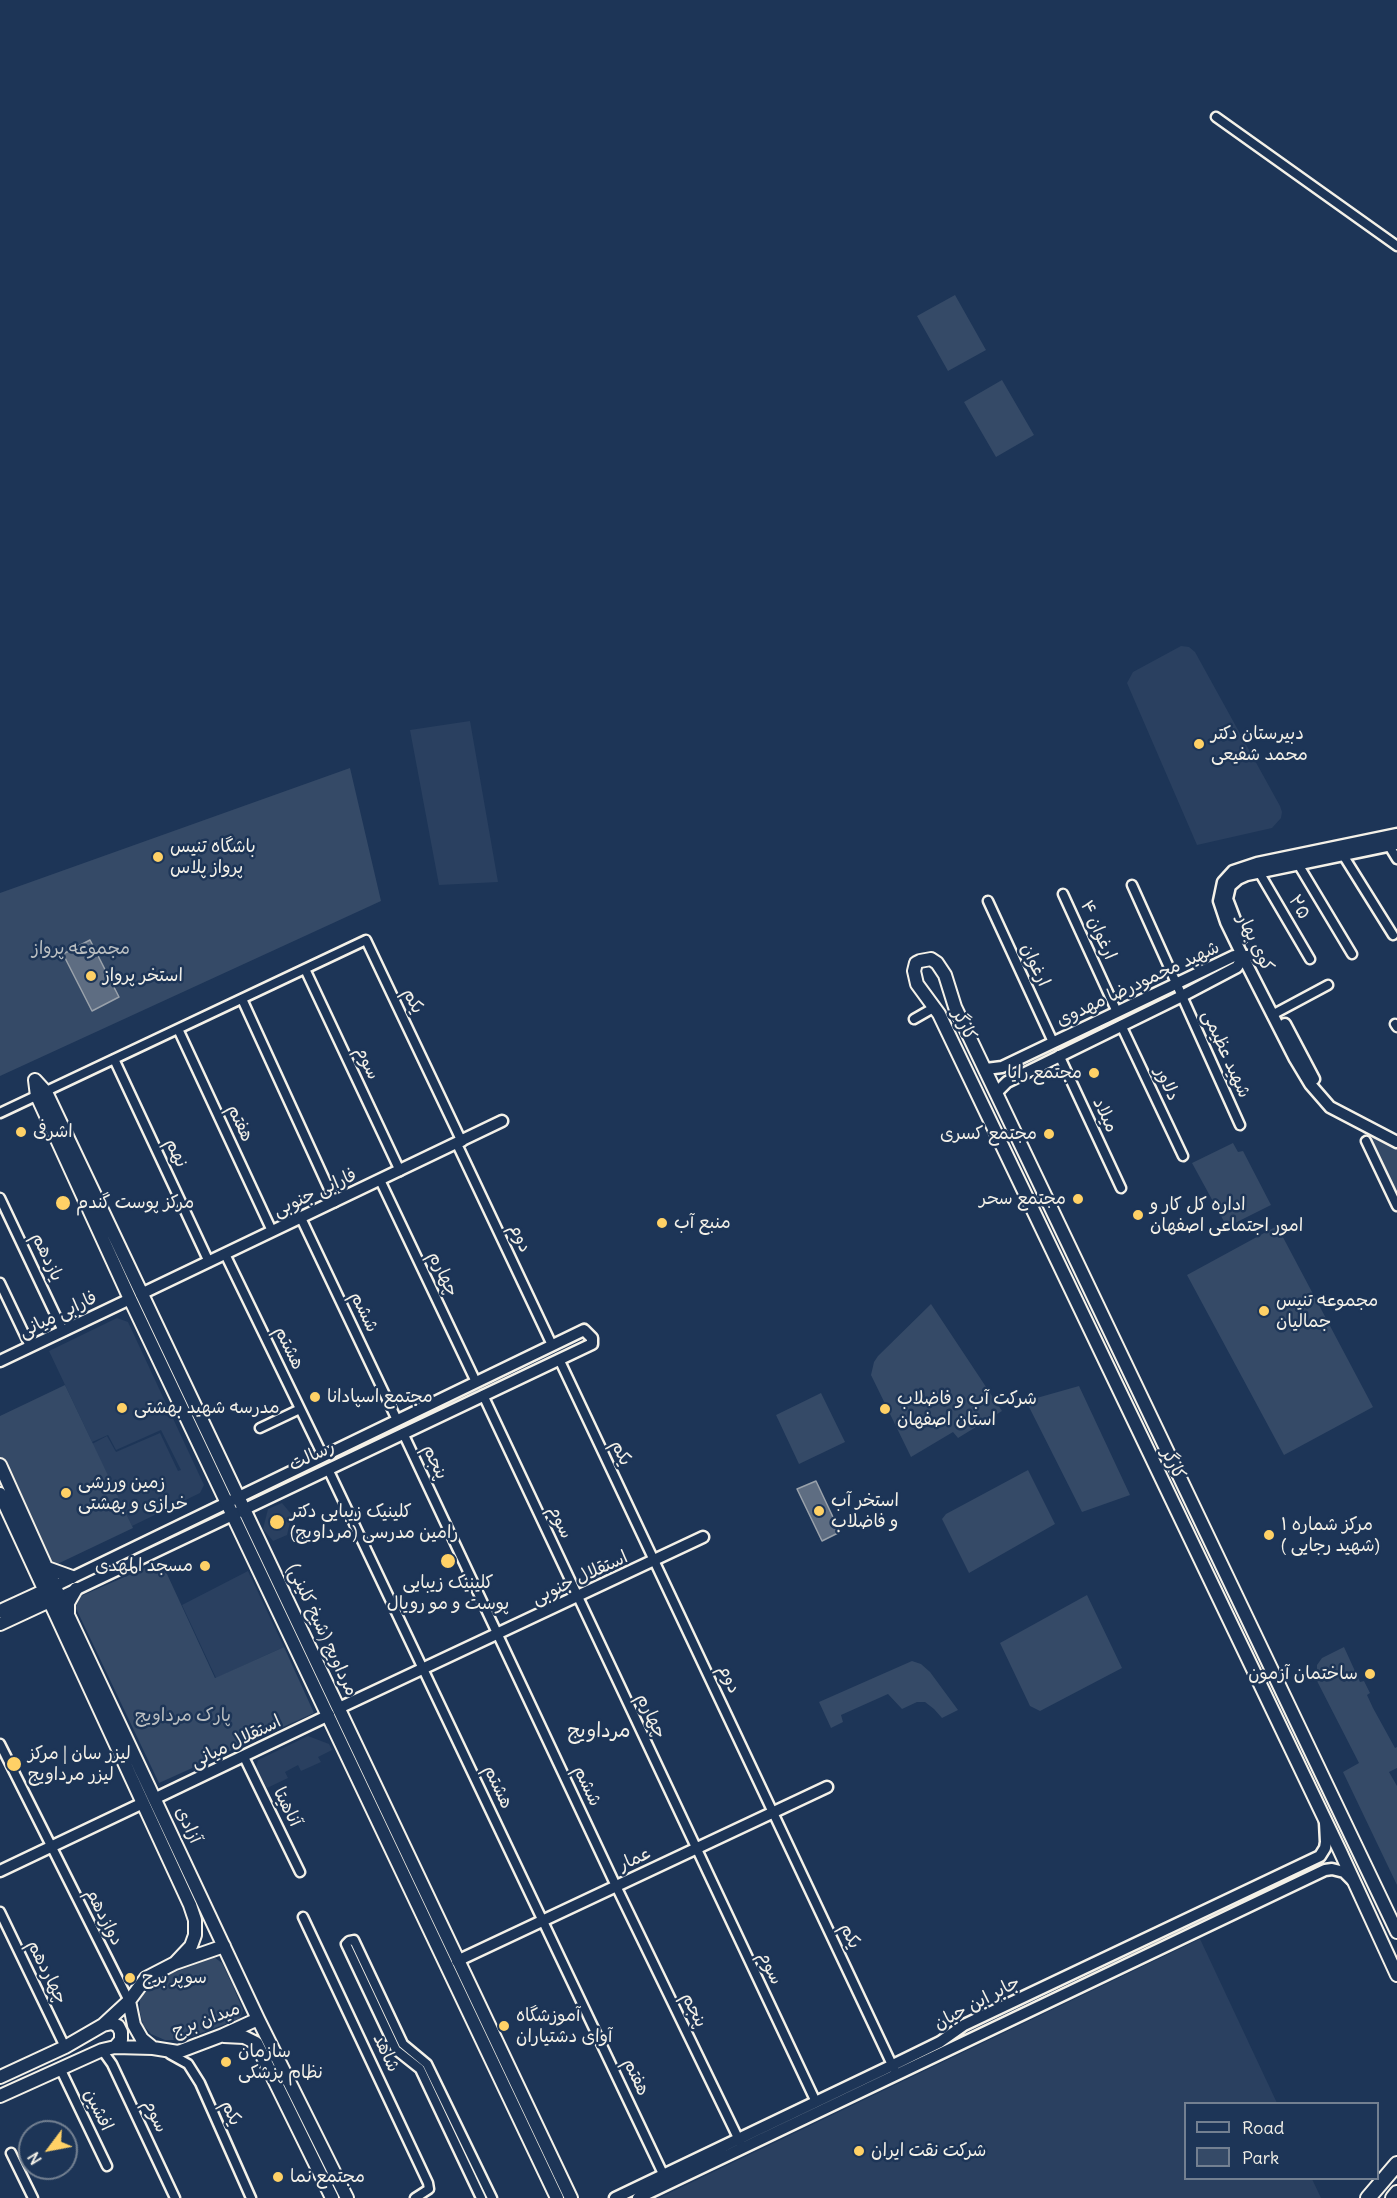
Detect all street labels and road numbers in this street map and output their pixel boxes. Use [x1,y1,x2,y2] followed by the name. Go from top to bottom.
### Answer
[1283,891,1315,923] street label: ۲۵
[1075,897,1121,963] street label: ارغوان ۴
[1232,911,1278,975] street label: کوی بهار
[1053,937,1223,1031] street label: شهید محمودرضا مهدوی
[1016,940,1054,990] street label: ارغوان
[398,985,428,1017] street label: یکم
[947,1006,981,1044] street label: کارگر
[1197,1007,1255,1101] street label: شهید عظیمی
[350,1043,384,1083] street label: سوم
[1150,1064,1184,1104] street label: دلاور
[1088,1094,1122,1136] street label: میلاد
[222,1101,258,1145] street label: هفتم
[160,1135,192,1171] street label: نهم
[270,1164,360,1222] street label: فارابی جنوبی
[504,1220,536,1256] street label: دوم
[26,1229,68,1285] street label: یازدهم
[423,1248,463,1300] street label: چهارم
[15,1287,101,1343] street label: فارابی میانی
[345,1288,383,1336] street label: ششم
[269,1323,309,1373] street label: هشتم
[286,1436,338,1476] street label: رسالت
[606,1437,636,1469] street label: یکم
[418,1441,452,1483] street label: پنجم
[1156,1445,1190,1483] street label: کارگر
[543,1502,577,1542] street label: سوم
[529,1546,631,1610] street label: استقلال جنوبی
[282,1560,362,1700] street label: مرداویج (شیخ کلینی)
[713,1661,745,1697] street label: دوم
[631,1690,671,1742] street label: چهارم
[187,1711,285,1773] street label: استقلال میانی
[479,1762,517,1812] street label: هشتم
[568,1762,606,1810] street label: ششم
[268,1784,306,1830] street label: آناهیتا
[170,1803,206,1847] street label: آزادی
[615,1842,655,1876] street label: عمار
[80,1885,128,1949] street label: دوازدهم
[835,1920,865,1952] street label: یکم
[22,1936,72,2008] street label: چهاردهم
[753,1948,787,1988] street label: سوم
[930,1971,1024,2035] street label: جابر ابن حیان
[676,1989,712,2031] street label: پنجم
[169,1998,243,2042] street label: میدان برج
[368,2031,404,2075] street label: شاهد
[618,2055,654,2099] street label: هفتم
[79,2085,117,2135] street label: افشین
[138,2096,172,2136] street label: سوم
[216,2097,246,2129] street label: یکم

